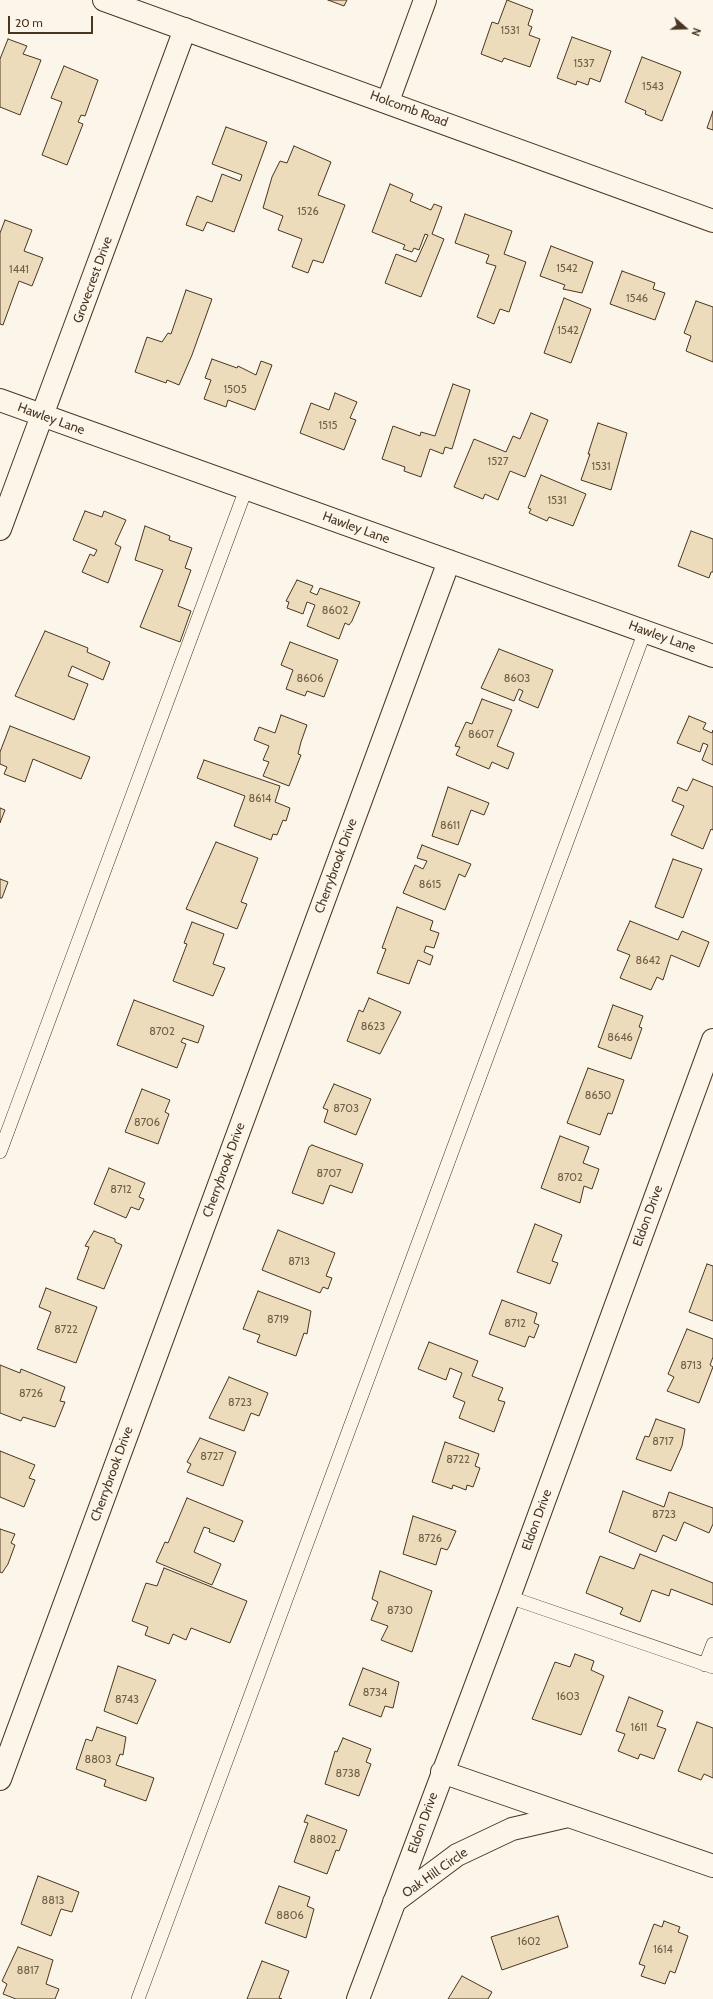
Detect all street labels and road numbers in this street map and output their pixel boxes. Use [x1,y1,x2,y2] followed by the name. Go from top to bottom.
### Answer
[368,88,450,130] street label: Holcomb Road
[70,235,116,325] street label: Grovecrest Drive
[15,400,87,438] street label: Hawley Lane
[320,509,392,547] street label: Hawley Lane
[626,618,698,656] street label: Hawley Lane
[312,816,360,916] street label: Cherrybrook Drive
[200,1120,248,1220] street label: Cherrybrook Drive
[630,1183,666,1249] street label: Eldon Drive
[88,1424,136,1524] street label: Cherrybrook Drive
[519,1487,555,1553] street label: Eldon Drive
[405,1790,441,1856] street label: Eldon Drive
[399,1845,471,1901] street label: Oak Hill Circle

